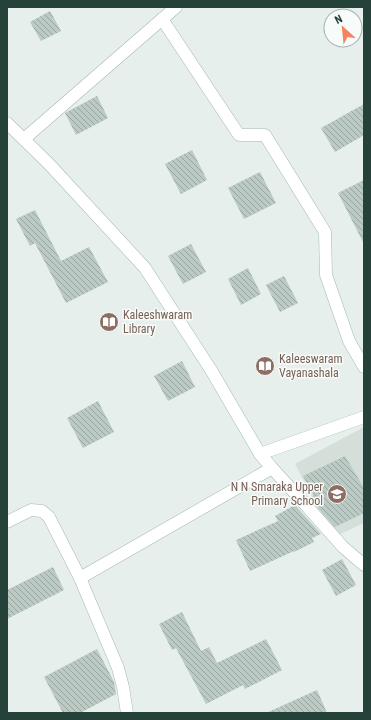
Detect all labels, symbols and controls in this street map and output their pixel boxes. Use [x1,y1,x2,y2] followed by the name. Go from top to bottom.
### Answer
[323,8,363,48] north arrow
[333,12,345,27] text: N
[123,308,192,336] place label: Kaleeshwaram Library
[98,311,120,333] library icon: Kaleeshwaram Library
[279,352,343,380] place label: Kaleeswaram Vayanashala
[254,355,276,377] library icon: Kaleeswaram Vayanashala
[231,480,323,508] place label: N N Smaraka Upper Primary School
[326,483,348,505] school or university icon: N N Smaraka Upper Primary School

